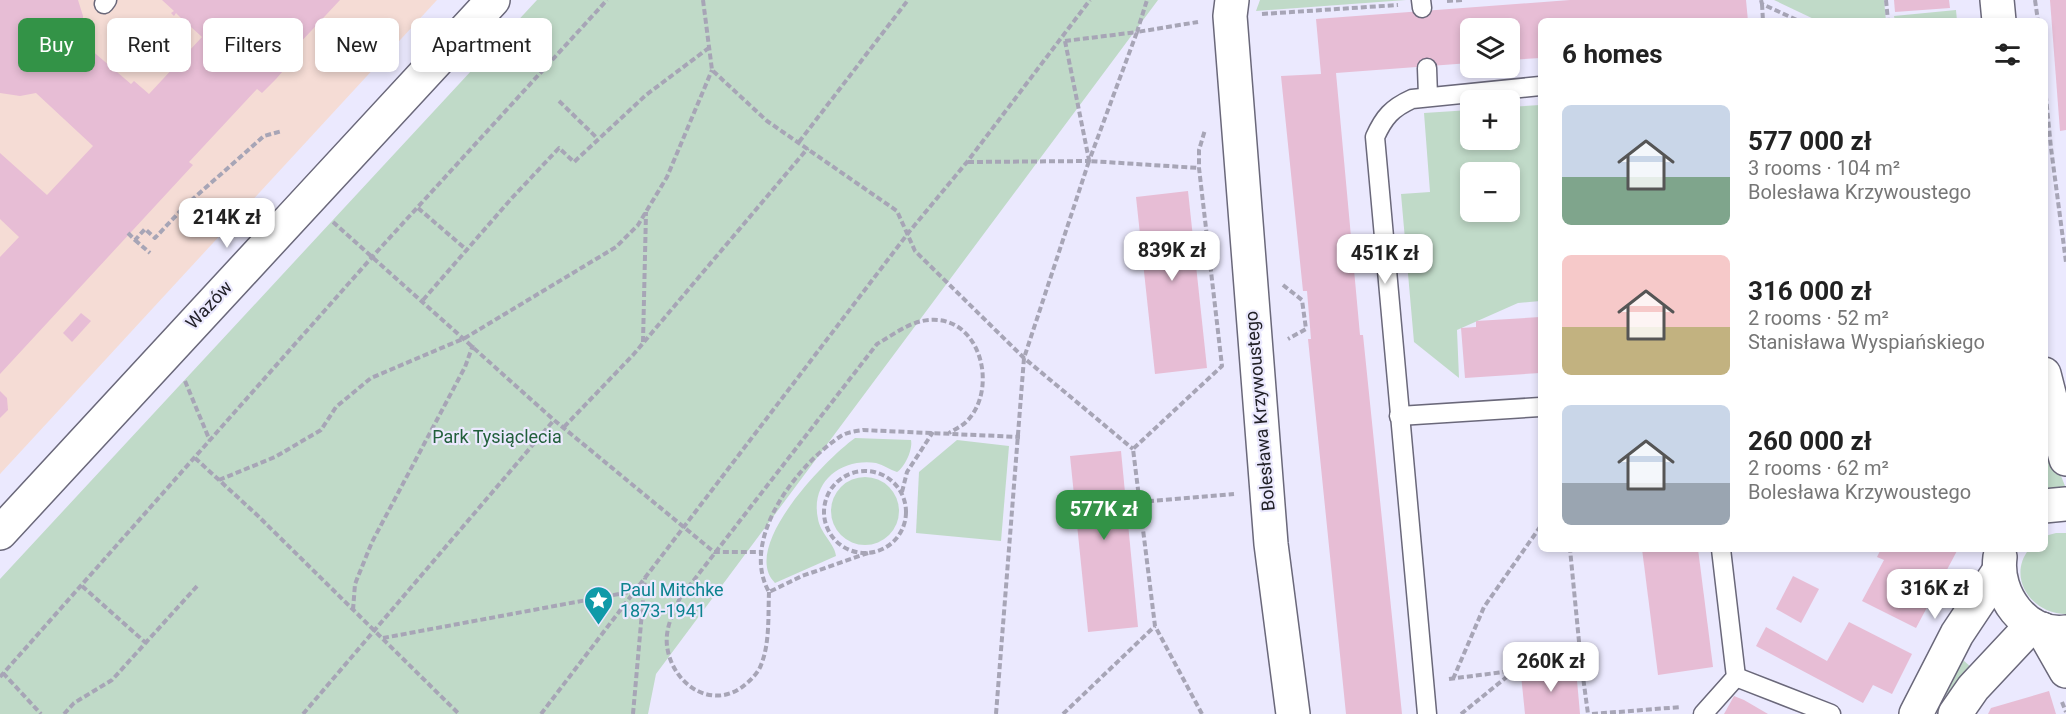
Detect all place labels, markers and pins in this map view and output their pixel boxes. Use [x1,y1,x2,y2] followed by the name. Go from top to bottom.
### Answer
[172,198,282,249] pin: 214K zł
[1117,231,1227,282] pin: 839K zł
[1330,234,1440,285] pin: 451K zł
[1049,490,1159,541] pin: 577K zł
[1880,569,1990,620] pin: 316K zł
[620,579,724,621] place label: Paul Mitchke 1873-1941
[583,584,615,626] place icon: Paul Mitchke 1873-1941
[1496,642,1606,693] pin: 260K zł

